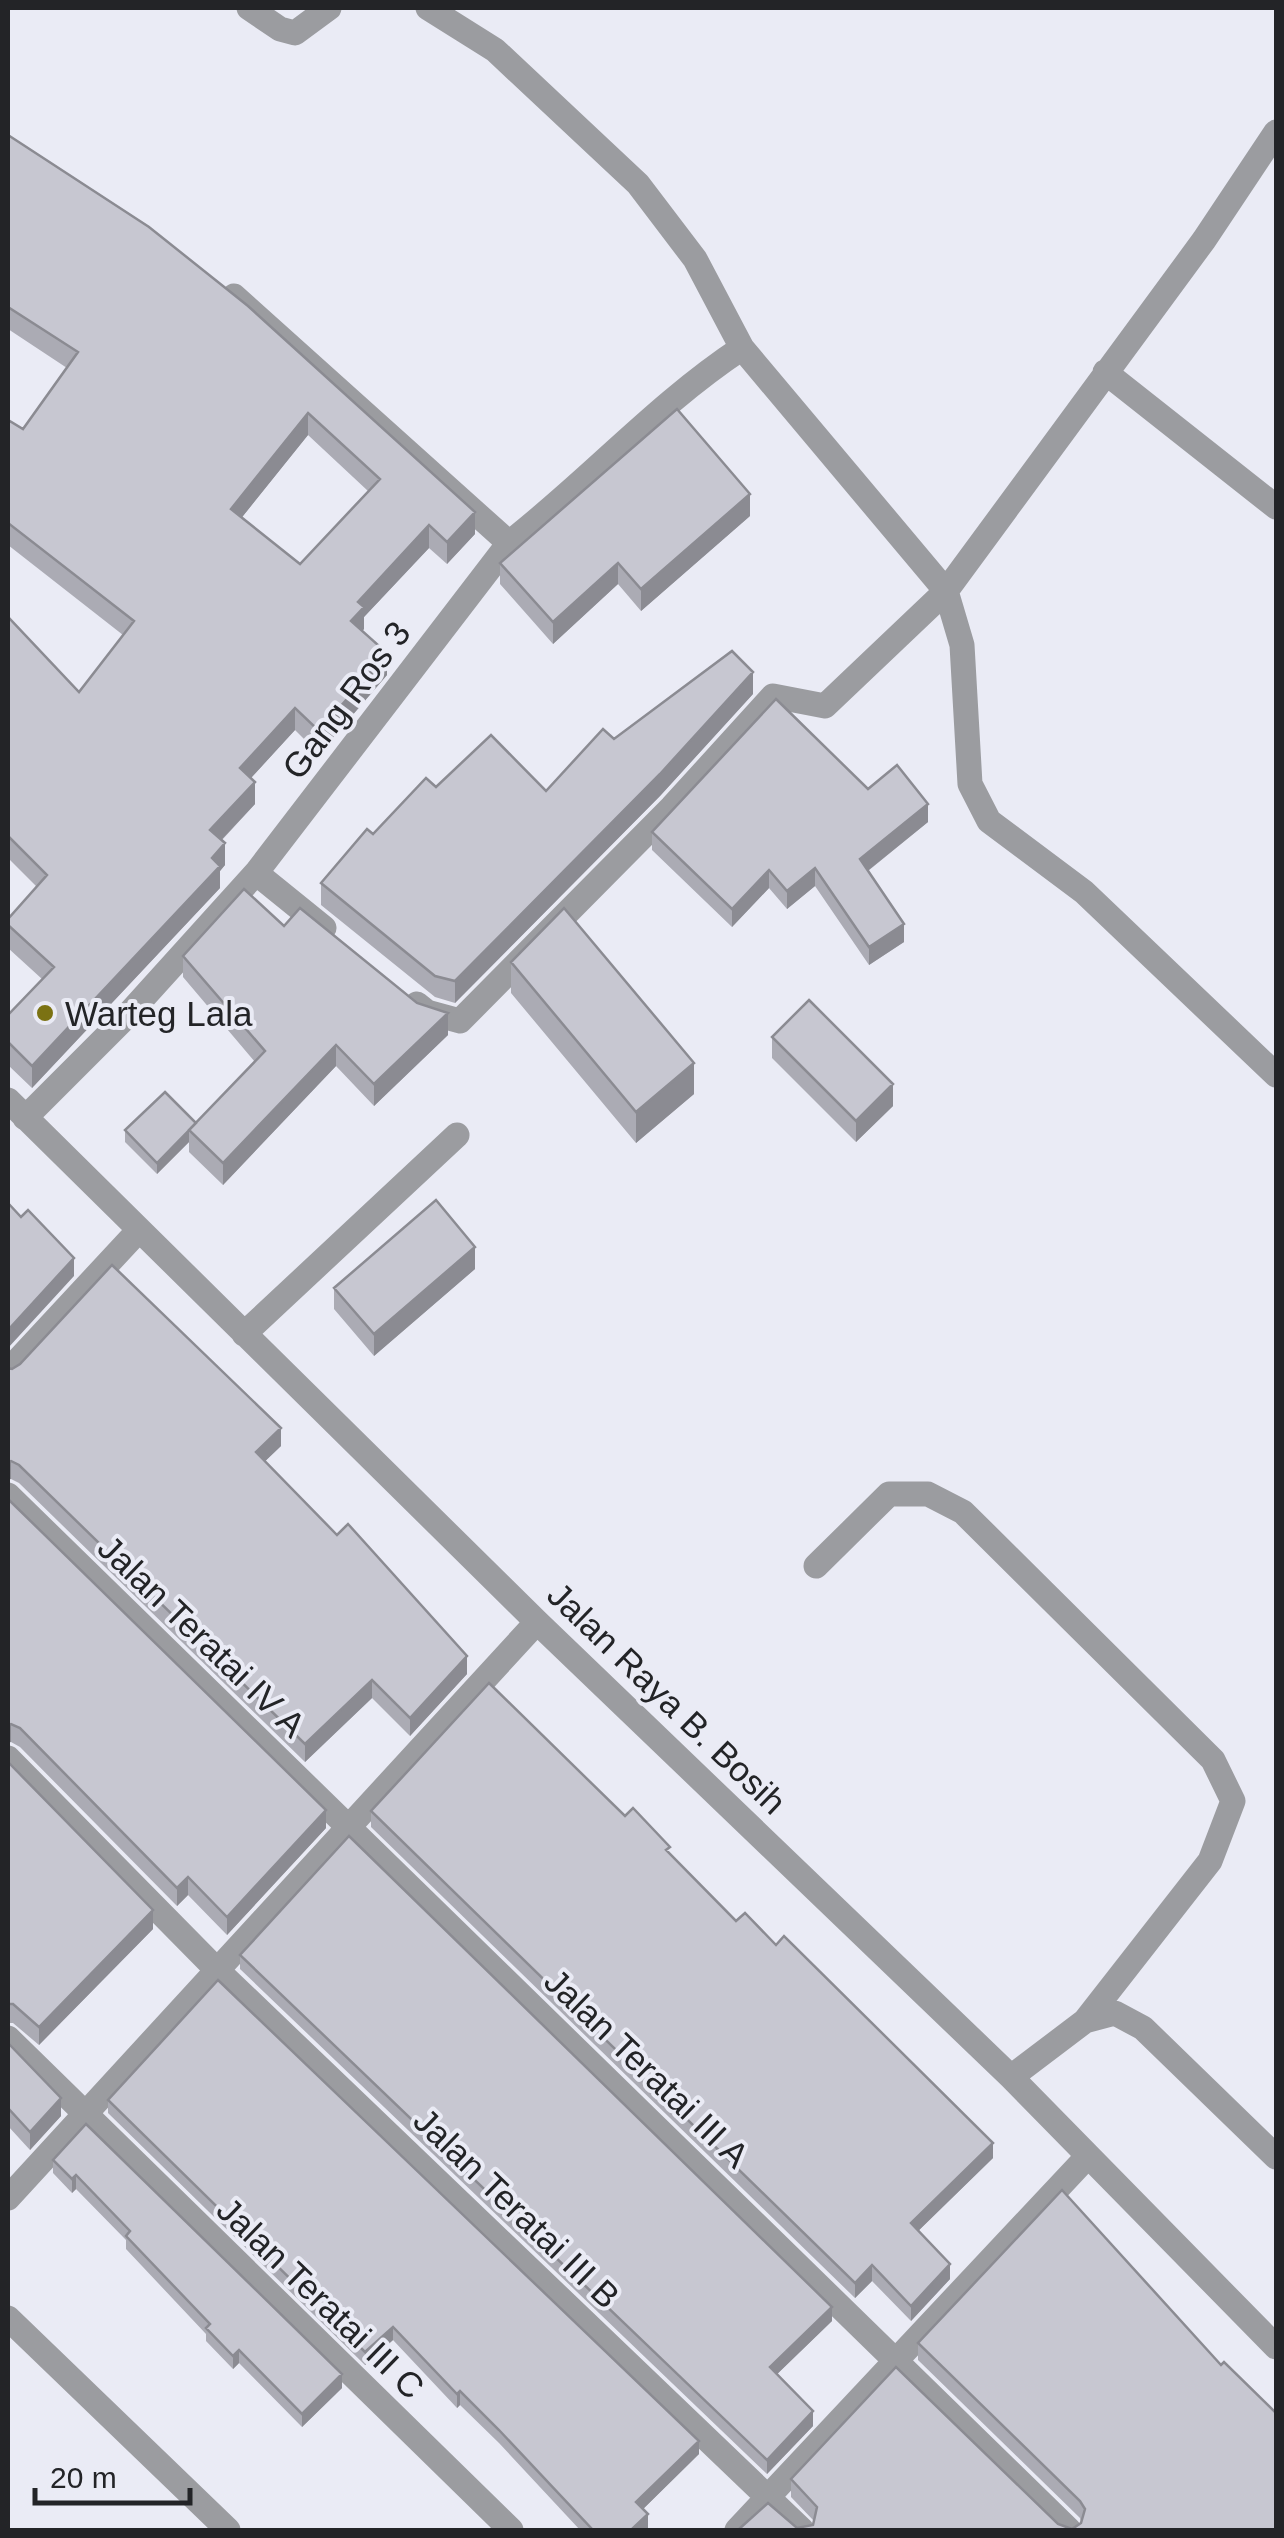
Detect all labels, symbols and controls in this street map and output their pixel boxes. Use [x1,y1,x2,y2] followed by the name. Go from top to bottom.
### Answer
[274,614,418,786] street label: Gang Ros 3
[65,994,253,1033] place label: Warteg Lala
[34,1002,56,1024] marker: Warteg Lala
[91,1528,314,1745] street label: Jalan Teratai IV A
[540,1575,794,1821] street label: Jalan Raya B. Bosih
[537,1961,757,2176] street label: Jalan Teratai III A
[406,2100,628,2316] street label: Jalan Teratai III B
[210,2190,432,2406] street label: Jalan Teratai III C
[35,2443,190,2505] scale bar
[50,2461,117,2494] text: 20 m

